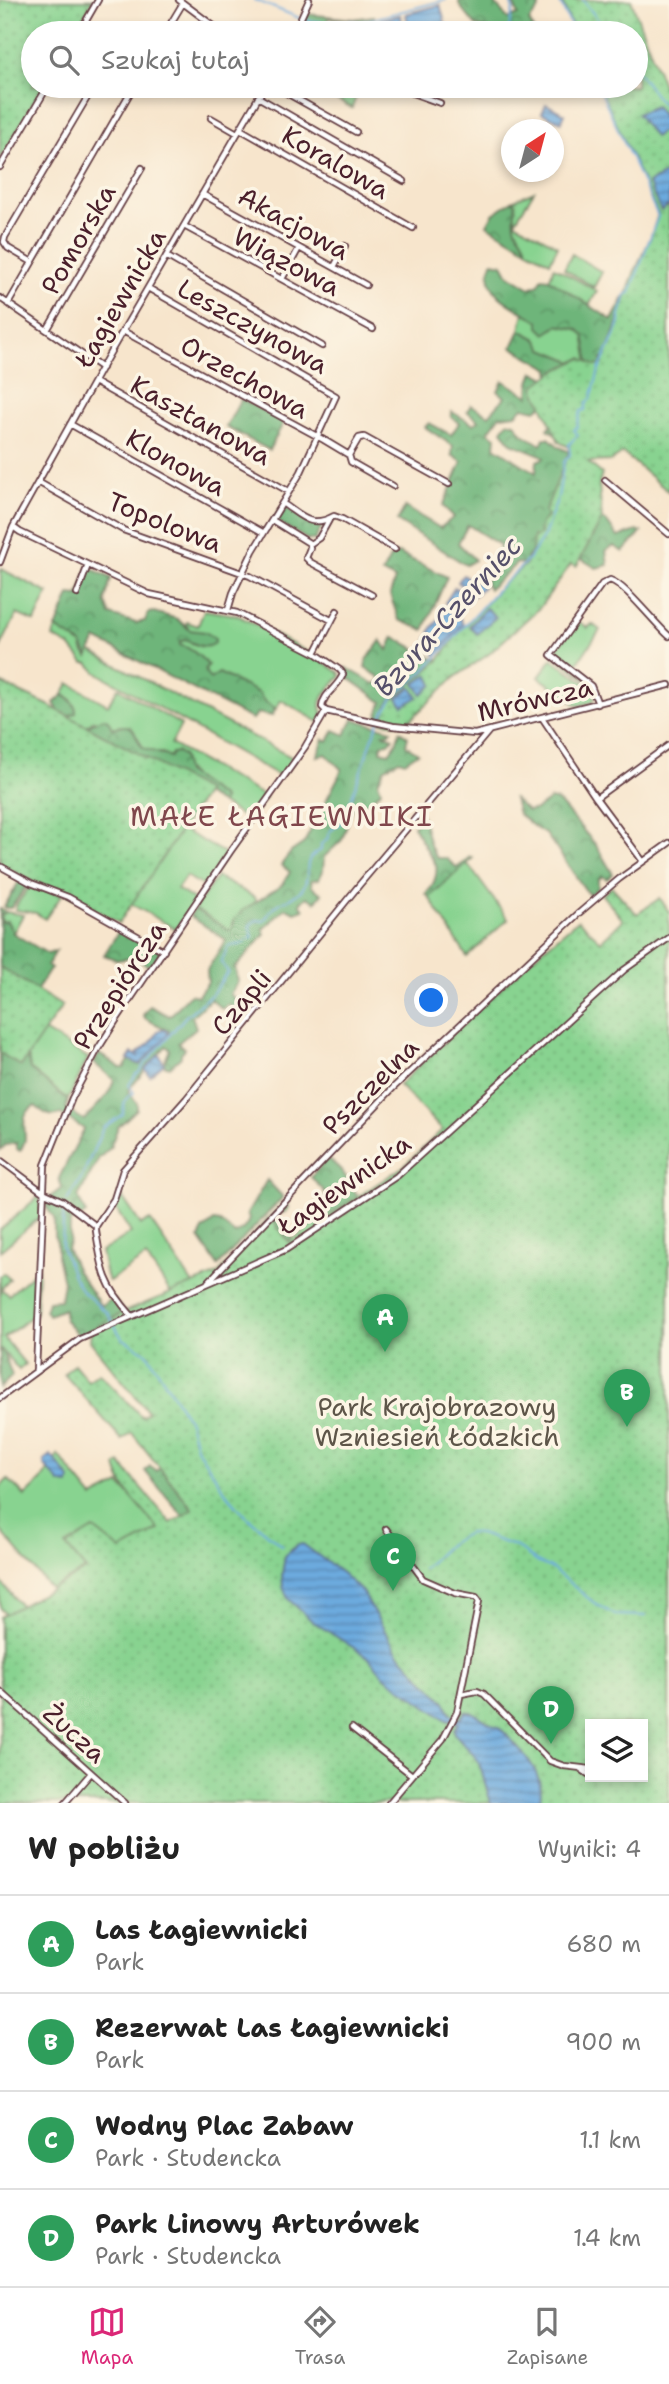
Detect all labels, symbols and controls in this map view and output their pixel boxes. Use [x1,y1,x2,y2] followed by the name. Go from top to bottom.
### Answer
[21,21,648,98] search box
[45,41,83,79] icon: search
[101,42,250,77] text: Szukaj tutaj
[276,117,396,207] street label: Koralowa
[501,119,564,182] north arrow
[32,178,124,300] street label: Pomorska
[232,178,356,268] street label: Akacjowa
[227,218,347,304] street label: Wiązowa
[66,222,174,375] street label: Łagiewnicka
[171,270,335,382] street label: Leszczynowa
[175,327,315,427] street label: Orzechowa
[124,367,278,473] street label: Kasztanowa
[120,420,232,504] street label: Klonowa
[103,483,227,561] street label: Topolowa
[364,527,530,705] water label: Bzura-Czerniec
[474,669,596,729] street label: Mrówcza
[130,797,434,835] district label: MAŁE ŁAGIEWNIKI
[64,914,174,1056] street label: Przepiórcza
[203,962,279,1042] street label: Czapli
[414,983,448,1017] your location
[314,1030,426,1142] street label: Pszczelna
[270,1125,417,1243] street label: Łagiewnicka
[362,1294,408,1352] pin: A
[604,1369,650,1427] pin: B
[314,1389,560,1454] park label: Park Krajobrazowy Wzniesień Łódzkich
[370,1533,416,1591] pin: C
[528,1686,574,1744] pin: D
[36,1695,114,1771] street label: Żucza
[585,1719,648,1782] map controls
[585,1719,648,1782] button: layers
[28,1828,180,1869] text: W pobliżu
[537,1834,641,1864] text: Wyniki: 4
[95,1912,308,1947] text: Las Łagiewnicki
[42,1929,60,1959] text: A
[566,1929,641,1959] text: 680 m
[95,1947,144,1977] text: Park
[95,2010,449,2045] text: Rezerwat Las Łagiewnicki
[44,2027,58,2057] text: B
[566,2027,641,2057] text: 900 m
[95,2045,144,2075] text: Park
[95,2108,353,2143] text: Wodny Plac Zabaw
[44,2125,58,2155] text: C
[579,2125,641,2155] text: 1.1 km
[95,2143,281,2173] text: Park · Studencka
[95,2206,420,2241] text: Park Linowy Arturówek
[43,2223,59,2253] text: D
[573,2223,641,2253] text: 1.4 km
[95,2241,281,2271] text: Park · Studencka
[81,2303,133,2370] tab: Mapa
[295,2303,345,2370] tab: Trasa
[507,2303,588,2370] tab: Zapisane

